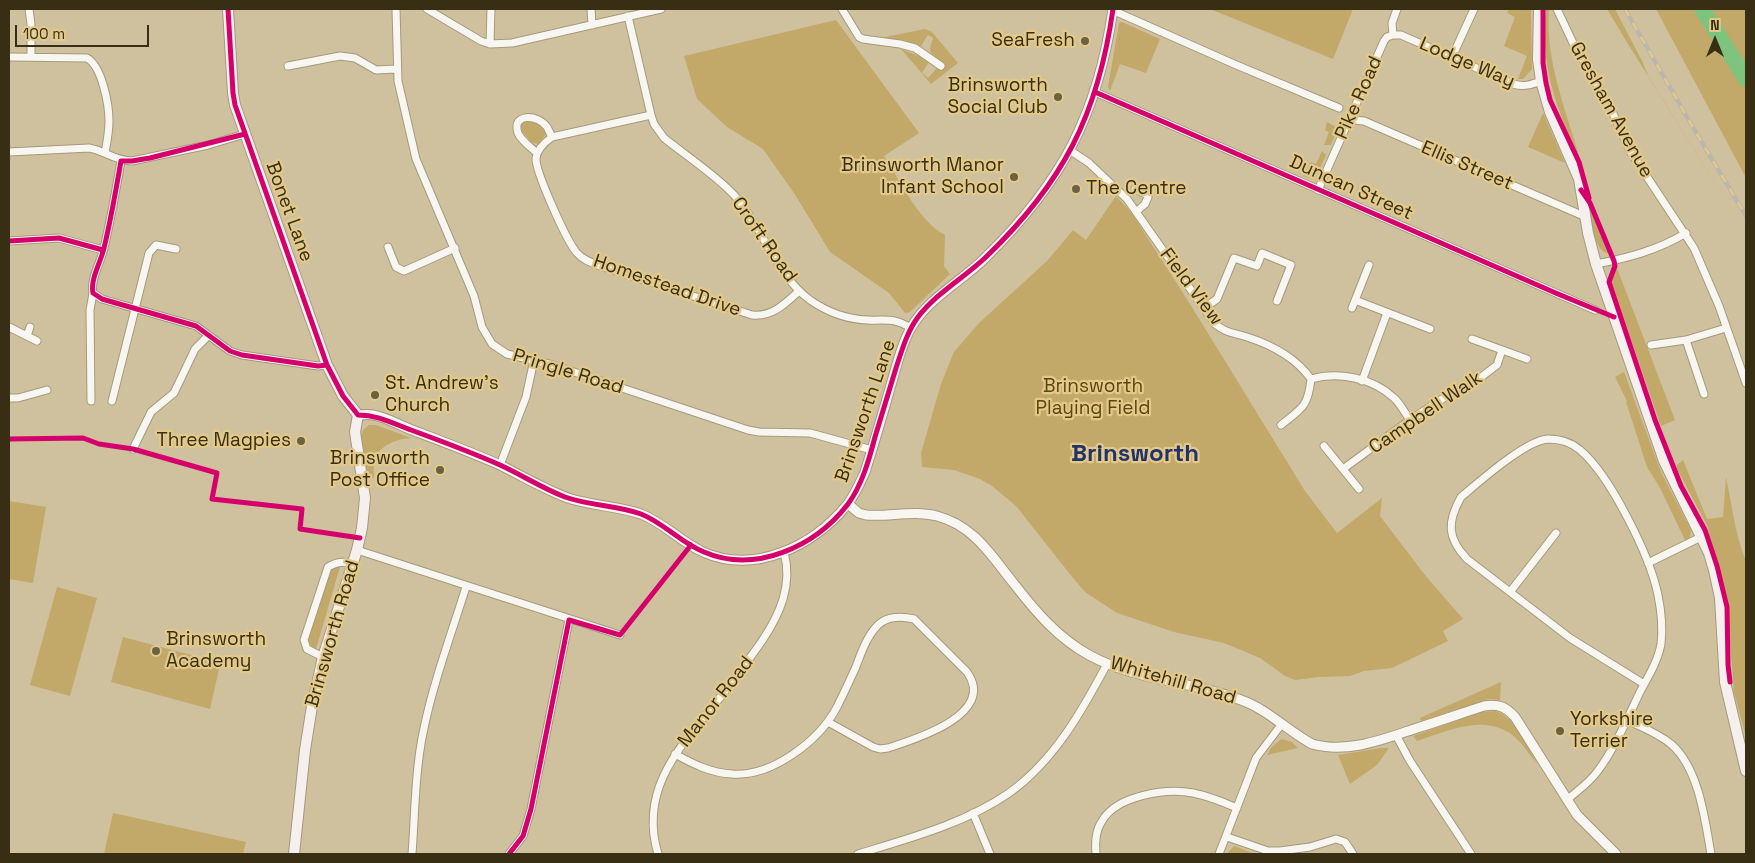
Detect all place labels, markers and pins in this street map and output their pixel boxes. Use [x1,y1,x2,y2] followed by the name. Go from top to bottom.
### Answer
[991,30,1075,52] place label: SeaFresh
[1079,35,1091,47] marker: SeaFresh
[947,75,1048,119] place label: Brinsworth Social Club
[1052,91,1064,103] marker: Brinsworth Social Club
[841,155,1004,199] place label: Brinsworth Manor Infant School
[1008,171,1020,183] marker: Brinsworth Manor Infant School
[1086,178,1187,200] place label: The Centre
[1070,183,1082,195] marker: The Centre
[385,373,499,417] place label: St. Andrew's Church
[369,389,381,401] marker: St. Andrew's Church
[157,430,291,452] place label: Three Magpies
[295,435,307,447] marker: Three Magpies
[330,448,430,492] place label: Brinsworth Post Office
[434,464,446,476] marker: Brinsworth Post Office
[166,629,266,673] place label: Brinsworth Academy
[150,645,162,657] marker: Brinsworth Academy
[1570,709,1653,753] place label: Yorkshire Terrier
[1554,725,1566,737] marker: Yorkshire Terrier

